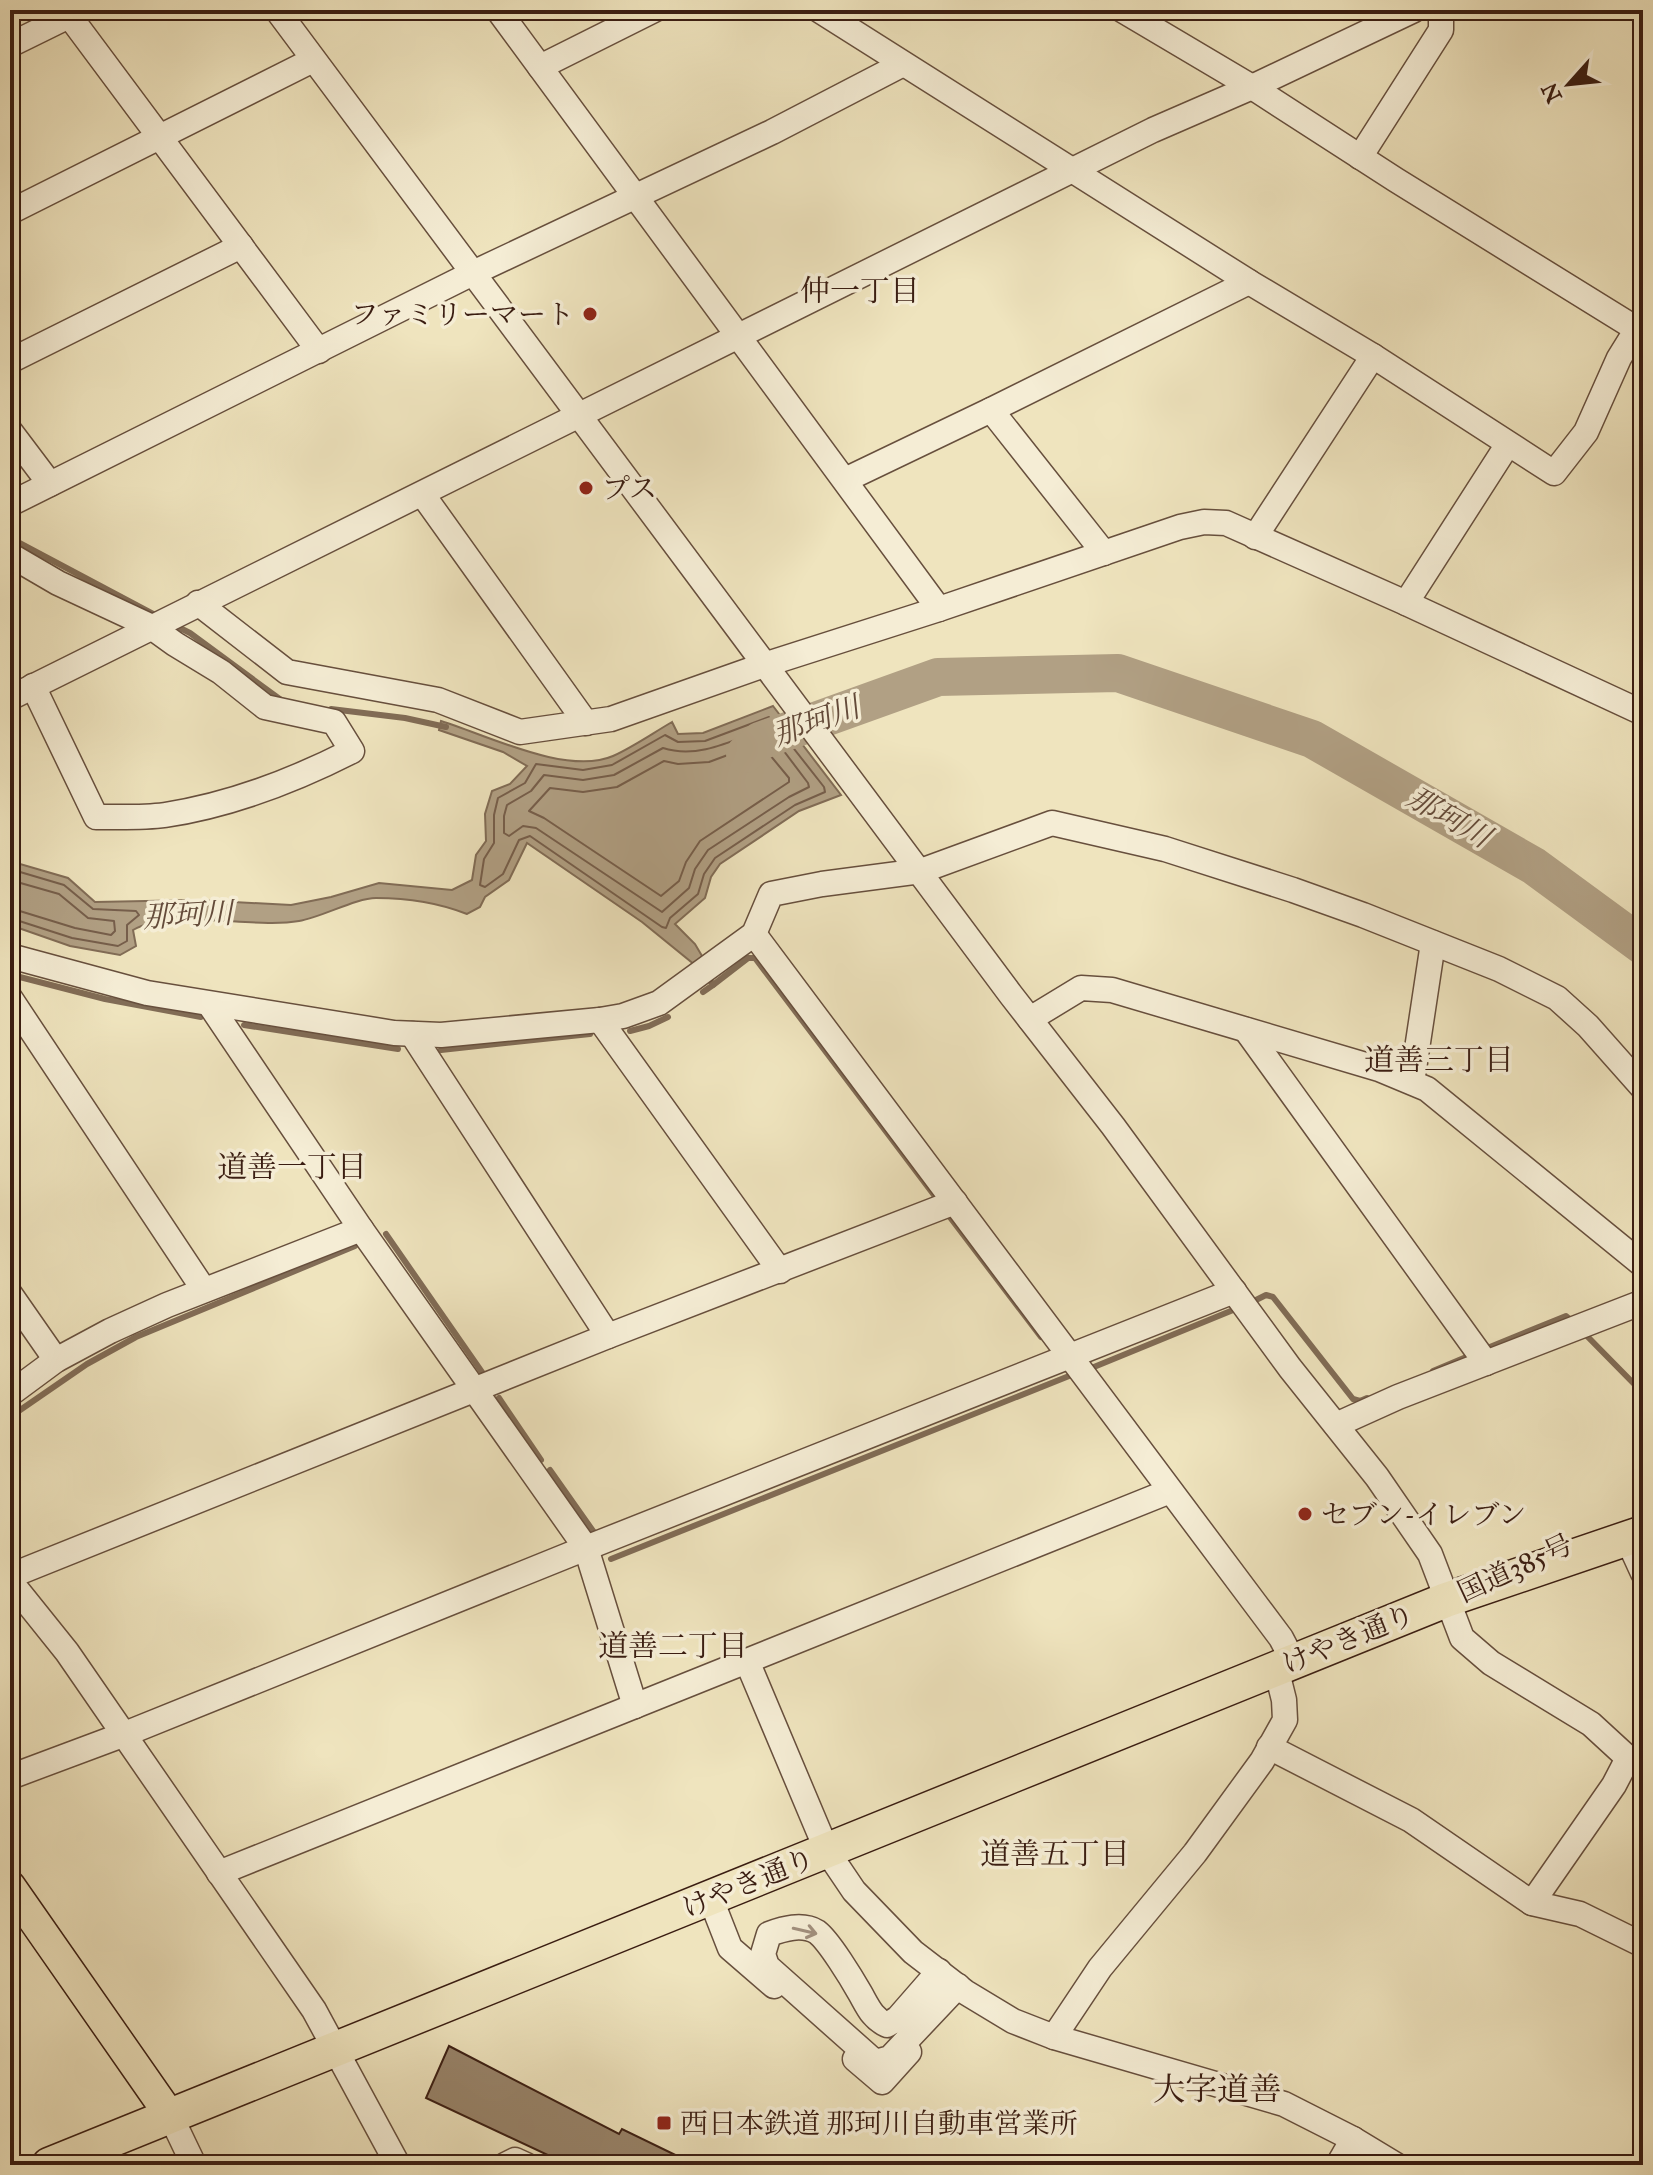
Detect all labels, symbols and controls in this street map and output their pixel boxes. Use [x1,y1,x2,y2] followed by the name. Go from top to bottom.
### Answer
[1529,44,1609,124] north arrow
[1535,78,1568,107] text: N
[800,273,920,309] district label: 仲一丁目
[351,297,574,332] place label: ファミリーマート
[581,305,599,323] marker: ファミリーマート
[602,471,657,506] place label: プス
[577,479,595,497] marker: プス
[768,688,867,753] water label: 那珂川
[1401,779,1500,857] water label: 那珂川
[142,895,237,935] water label: 那珂川
[1364,1042,1514,1078] district label: 道善三丁目
[217,1149,367,1185] district label: 道善一丁目
[1321,1497,1526,1532] place label: セブン-イレブン
[1296,1505,1314,1523] marker: セブン-イレブン
[1452,1526,1578,1610] street label: 国道385号
[1277,1597,1419,1681] street label: けやき通り
[598,1628,748,1664] district label: 道善二丁目
[980,1836,1130,1872] district label: 道善五丁目
[677,1841,819,1925] street label: けやき通り
[792,1924,818,1939] one-way arrow
[1153,2070,1281,2109] district label: 大字道善
[680,2106,1078,2141] place label: 西日本鉄道 那珂川自動車営業所
[655,2114,673,2132] marker: 西日本鉄道 那珂川自動車営業所

